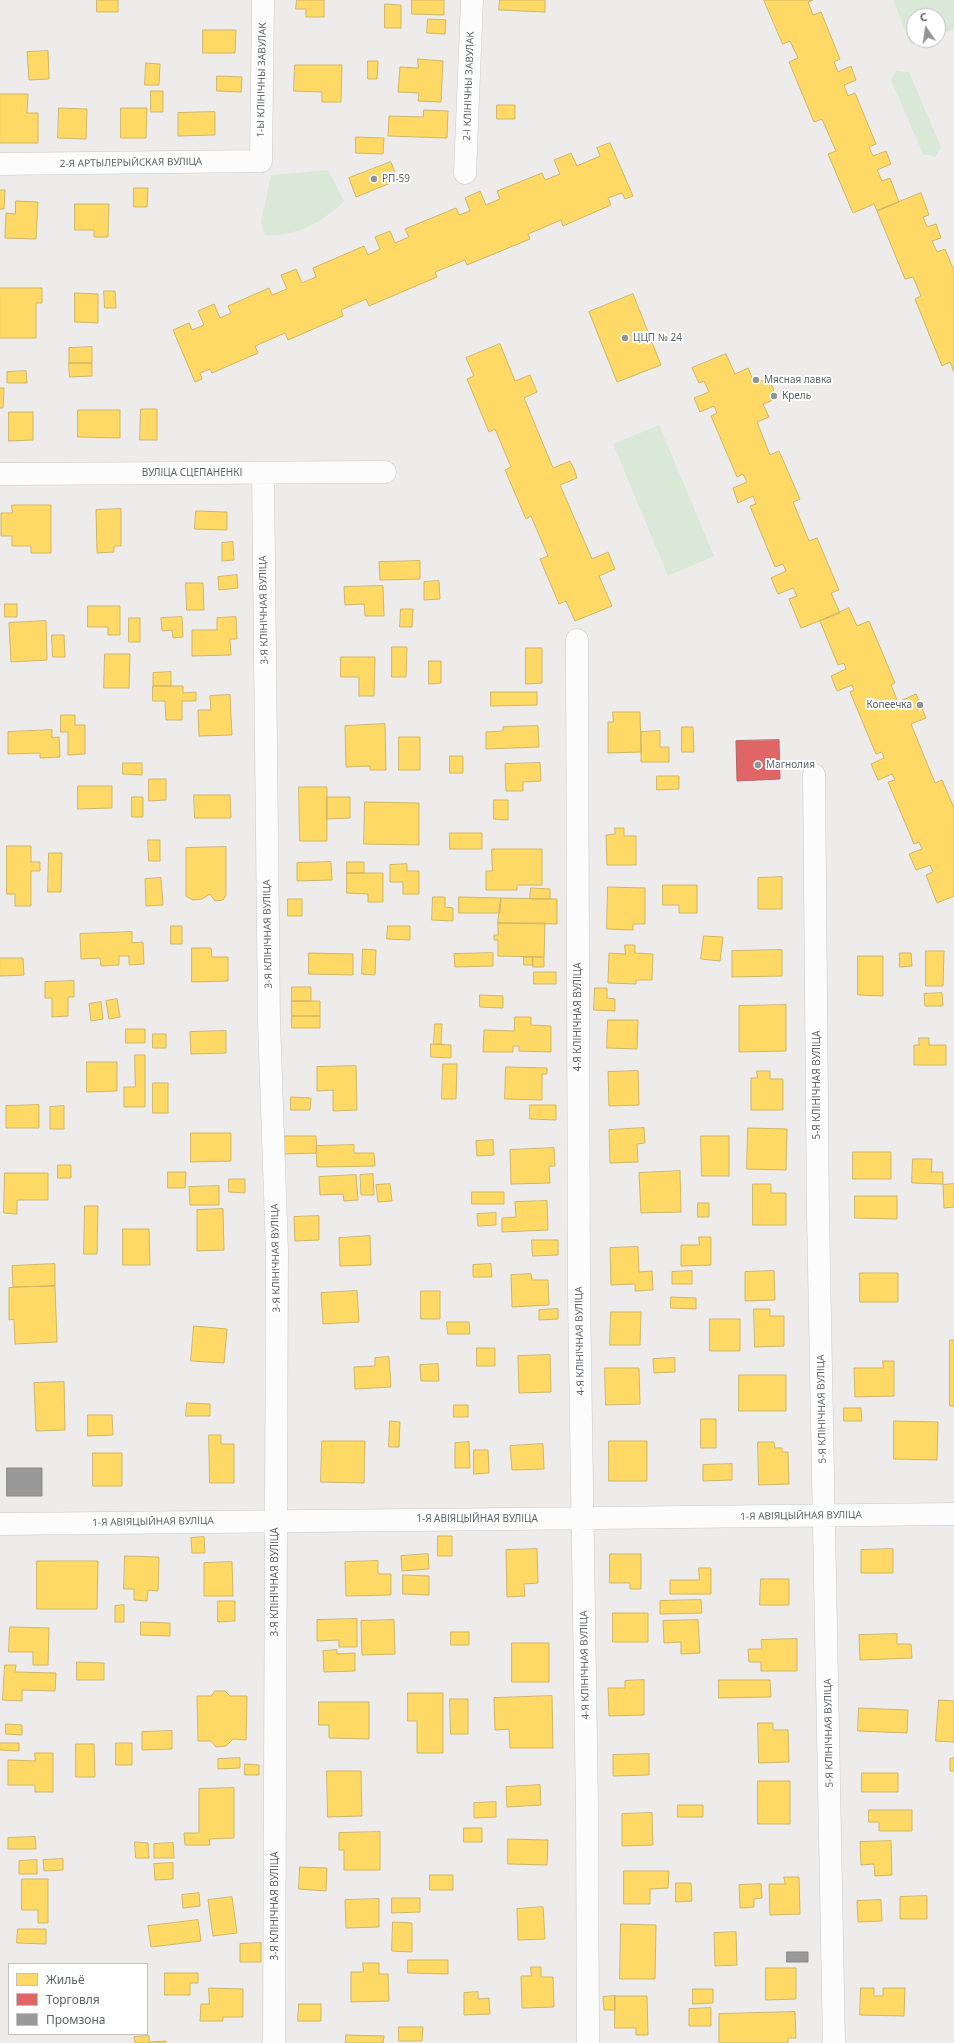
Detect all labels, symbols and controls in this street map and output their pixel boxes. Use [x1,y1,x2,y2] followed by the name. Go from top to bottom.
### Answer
[906,8,946,48] north arrow
[918,9,929,25] text: С
[255,22,269,138] street label: 1-Ы КЛІНІЧНЫ ЗАВУЛАК
[461,31,477,141] street label: 2-І КЛІНІЧНЫ ЗАВУЛАК
[60,156,202,170] street label: 2-Я АРТЫЛЕРЫЙСКАЯ ВУЛІЦА
[382,173,410,185] place label: РП-59
[369,174,379,184] marker: РП-59
[633,332,682,344] place label: ЦЦП № 24
[620,333,630,343] marker: ЦЦП № 24
[764,374,832,386] place label: Мясная лавка
[751,375,761,385] marker: Мясная лавка
[782,390,811,402] place label: Крель
[769,391,779,401] marker: Крель
[142,467,242,479] street label: ВУЛІЦА СЦЕПАНЕНКІ
[257,555,271,665] street label: 3-Я КЛІНІЧНАЯ ВУЛІЦА
[866,699,912,711] place label: Копеечка
[915,700,925,710] marker: Копеечка
[766,759,815,771] place label: Магнолия
[753,760,763,770] marker: Магнолия
[261,879,275,989] street label: 3-Я КЛІНІЧНАЯ ВУЛІЦА
[572,962,584,1072] street label: 4-Я КЛІНІЧНАЯ ВУЛІЦА
[811,1030,823,1140] street label: 5-Я КЛІНІЧНАЯ ВУЛІЦА
[269,1203,283,1313] street label: 3-Я КЛІНІЧНАЯ ВУЛІЦА
[573,1286,587,1396] street label: 4-Я КЛІНІЧНАЯ ВУЛІЦА
[815,1354,829,1464] street label: 5-Я КЛІНІЧНАЯ ВУЛІЦА
[740,1509,862,1523] street label: 1-Я АВІЯЦЫЙНАЯ ВУЛІЦА
[416,1513,538,1525] street label: 1-Я АВІЯЦЫЙНАЯ ВУЛІЦА
[92,1515,214,1529] street label: 1-Я АВІЯЦЫЙНАЯ ВУЛІЦА
[269,1527,281,1637] street label: 3-Я КЛІНІЧНАЯ ВУЛІЦА
[578,1610,592,1720] street label: 4-Я КЛІНІЧНАЯ ВУЛІЦА
[822,1678,836,1788] street label: 5-Я КЛІНІЧНАЯ ВУЛІЦА
[269,1851,281,1961] street label: 3-Я КЛІНІЧНАЯ ВУЛІЦА
[8,1963,148,2035] legend
[46,1971,85,1988] text: Жильё
[46,1991,100,2008] text: Торговля
[46,2011,105,2028] text: Промзона

